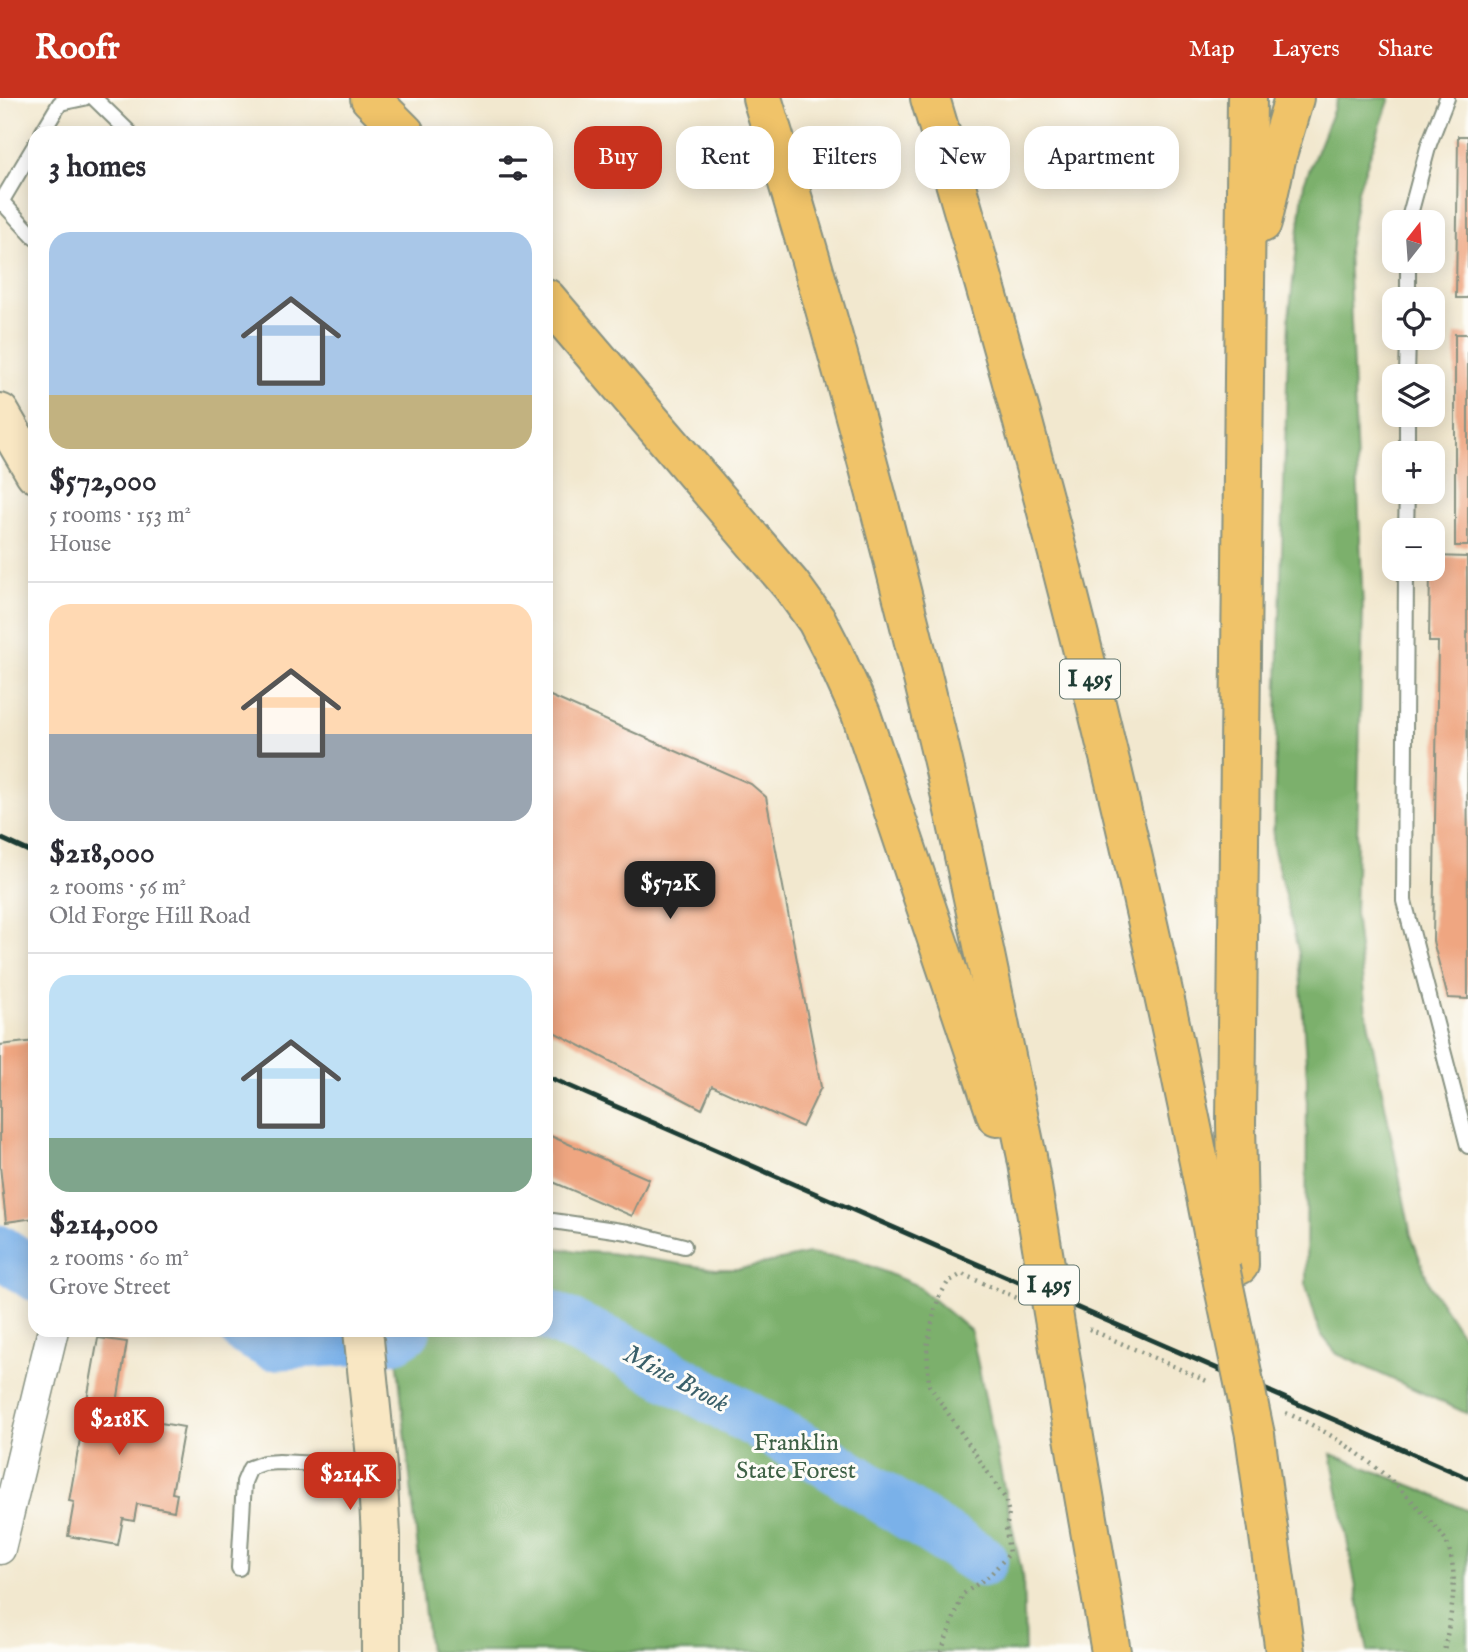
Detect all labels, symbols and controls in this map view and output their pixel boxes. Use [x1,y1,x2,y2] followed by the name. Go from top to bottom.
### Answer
[35,28,120,70] text: Roofr
[1189,34,1235,65] text: Map
[1273,34,1340,65] text: Layers
[1378,34,1433,65] text: Share
[574,126,662,189] chip: Buy
[676,126,774,189] chip: Rent
[788,126,901,189] chip: Filters
[915,126,1010,189] chip: New
[1024,126,1179,189] chip: Apartment
[49,149,146,187] text: 3 homes
[494,149,532,187] icon: filters
[1382,210,1446,273] north arrow
[1382,210,1445,581] map controls
[228,278,354,404] icon: home
[1382,287,1445,350] button: locate
[1382,364,1445,427] button: layers
[1382,441,1445,504] button: +
[49,463,157,501] text: $572,000
[49,501,191,530] text: 5 rooms · 153 m²
[1382,518,1445,581] button: −
[49,530,111,559] text: House
[228,650,354,776] icon: home
[1060,660,1120,698] road number: I 495
[49,835,155,873] text: $218,000
[621,862,719,921] pin: $572K
[640,869,700,898] text: $572K
[49,873,186,902] text: 2 rooms · 56 m²
[49,902,250,931] text: Old Forge Hill Road
[228,1021,354,1147] icon: home
[49,1206,159,1244] text: $214,000
[49,1244,189,1273] text: 2 rooms · 60 m²
[1019,1266,1079,1304] road number: I 495
[49,1273,171,1302] text: Grove Street
[618,1338,735,1421] water label: Mine Brook
[70,1398,168,1457] pin: $218K
[90,1405,148,1434] text: $218K
[736,1428,856,1487] park label: Franklin State Forest
[301,1452,399,1512] pin: $214K
[320,1460,380,1489] text: $214K

